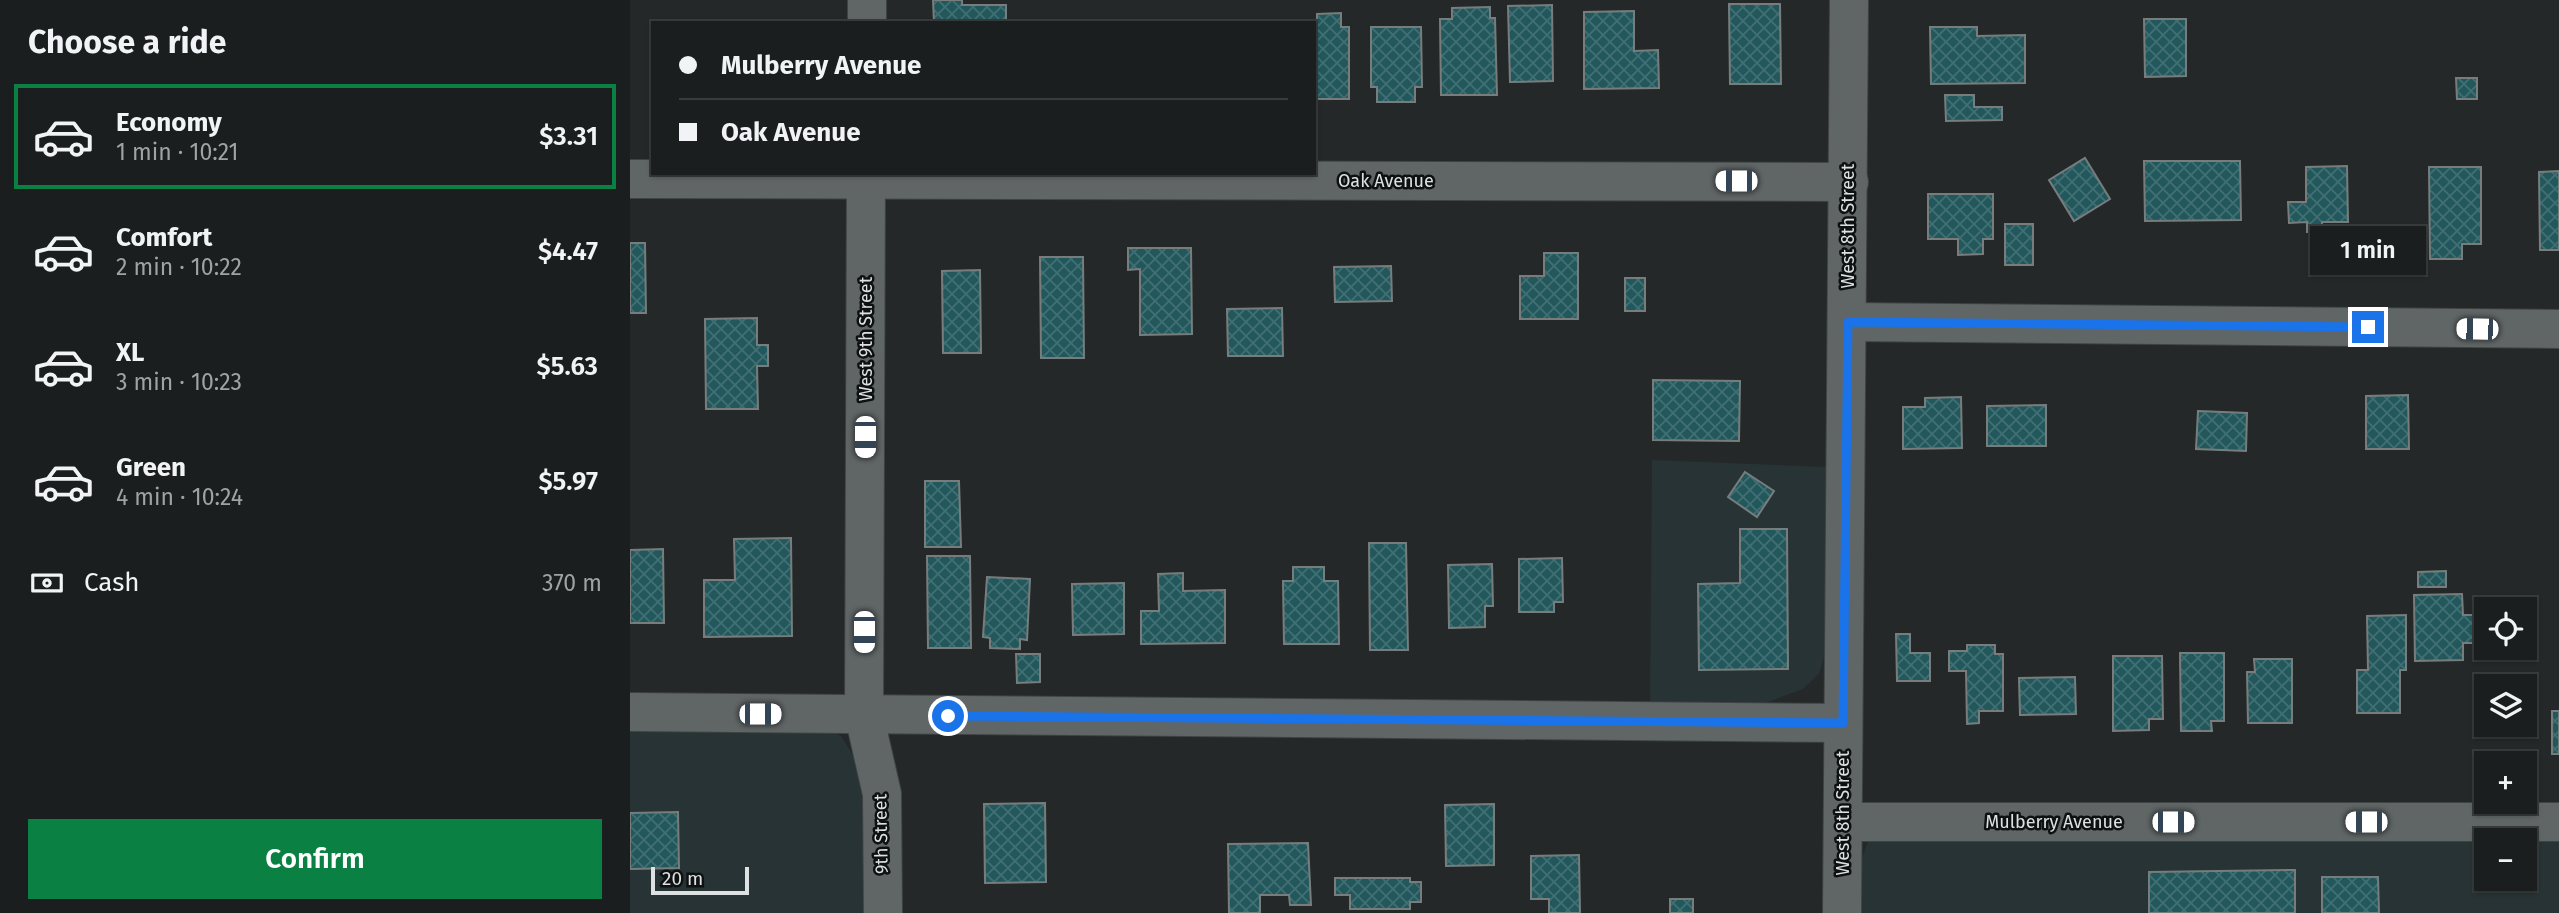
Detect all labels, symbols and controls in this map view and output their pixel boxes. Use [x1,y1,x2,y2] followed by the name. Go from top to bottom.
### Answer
[28,23,226,61] text: Choose a ride
[721,50,921,81] text: Mulberry Avenue
[32,105,95,168] icon: car
[116,107,222,138] text: Economy
[721,117,861,148] text: Oak Avenue
[539,121,598,152] text: $3.31
[116,138,239,166] text: 1 min · 10:21
[1837,163,1859,288] street label: West 8th Street
[1338,170,1434,192] street label: Oak Avenue
[1716,171,1758,192] car
[32,220,95,283] icon: car
[116,222,212,253] text: Comfort
[2310,226,2426,274] callout: 1 min
[538,236,598,267] text: $4.47
[2340,236,2396,264] text: 1 min
[116,253,242,281] text: 2 min · 10:22
[855,276,877,401] street label: West 9th Street
[2352,311,2384,343] route end
[2456,318,2499,340] car
[32,335,95,398] icon: car
[116,337,144,368] text: XL
[537,351,598,382] text: $5.63
[116,368,242,396] text: 3 min · 10:23
[855,416,876,458] car
[32,450,95,513] icon: car
[116,452,186,483] text: Green
[538,466,598,497] text: $5.97
[116,483,243,511] text: 4 min · 10:24
[28,564,66,602] icon: cash
[84,567,140,598] text: Cash
[542,569,602,597] text: 370 m
[2474,597,2537,891] map controls
[2474,597,2537,660] button: locate
[854,611,875,653] car
[2474,674,2537,737] button: layers
[932,700,964,732] route start
[740,704,782,725] car
[1832,750,1854,875] street label: West 8th Street
[2474,751,2537,814] button: +
[869,793,893,874] street label: 9th Street
[1985,811,2123,833] street label: Mulberry Avenue
[2153,812,2195,833] car
[2346,812,2388,833] car
[28,819,602,899] button: Confirm
[2474,828,2537,891] button: −
[651,864,749,896] scale bar
[662,867,703,890] text: 20 m

